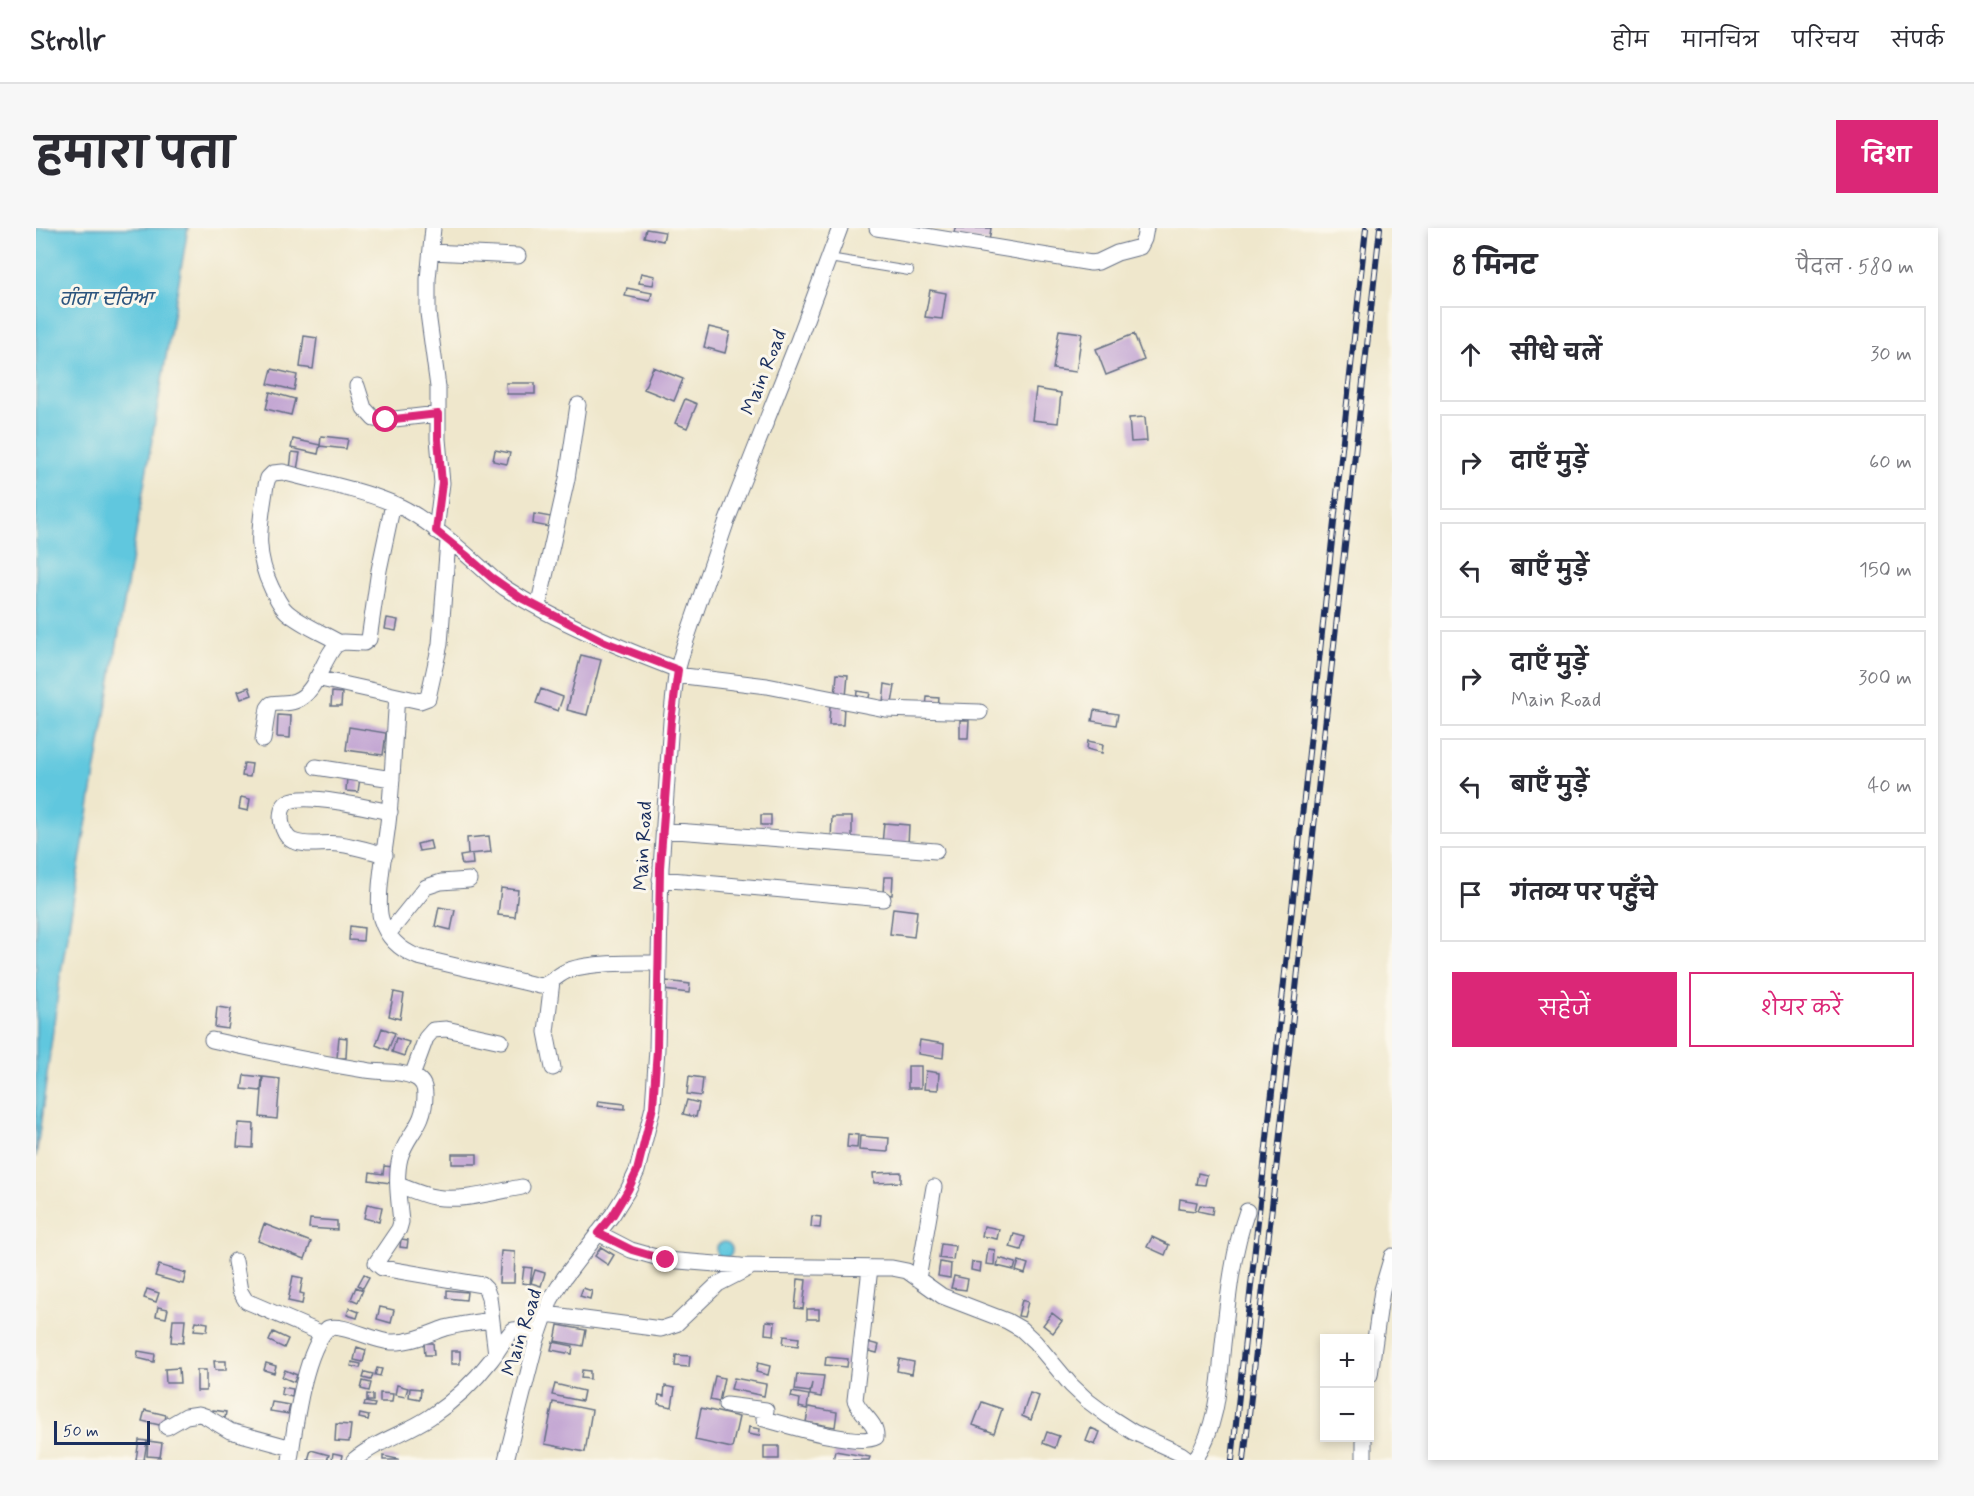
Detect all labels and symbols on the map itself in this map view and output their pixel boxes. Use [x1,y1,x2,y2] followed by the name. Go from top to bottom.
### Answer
[59,285,156,313] water label: ਗੰਗਾ ਦਰਿਆ
[735,326,794,419] street label: Main Road
[372,406,398,432] route start
[628,800,659,892] street label: Main Road
[652,1246,678,1272] route end
[496,1285,549,1379] street label: Main Road
[54,1418,150,1446] scale bar

